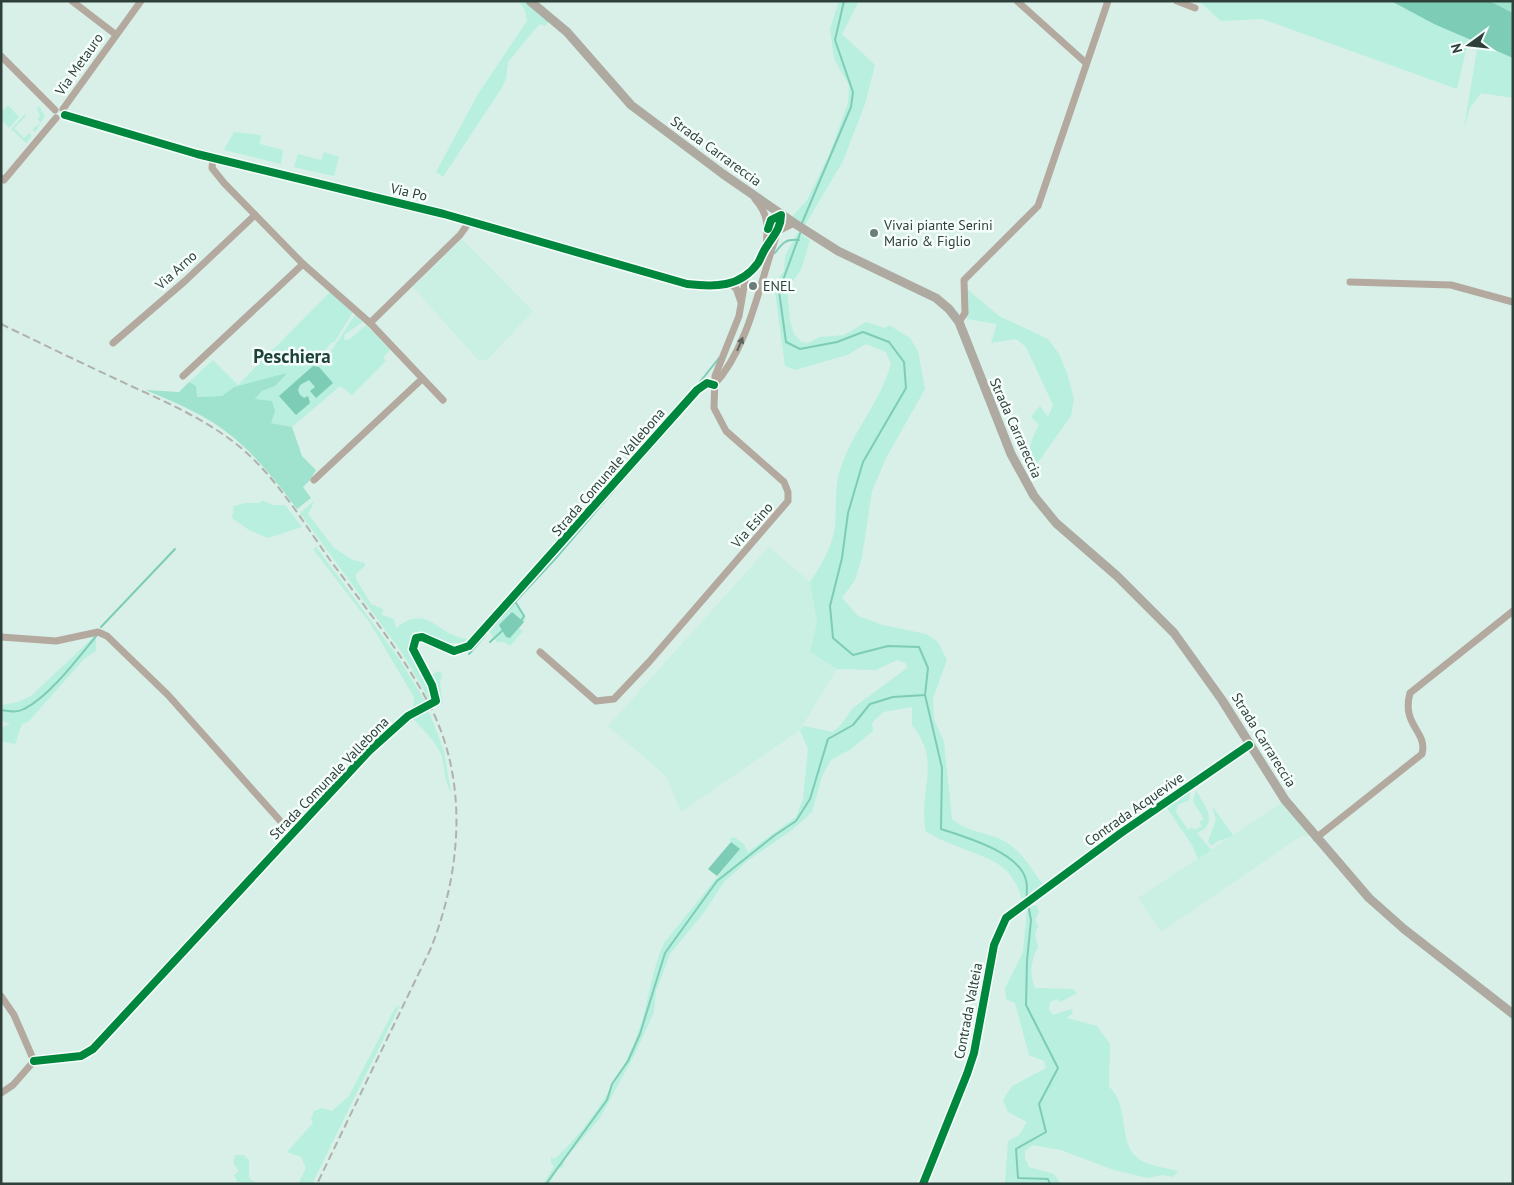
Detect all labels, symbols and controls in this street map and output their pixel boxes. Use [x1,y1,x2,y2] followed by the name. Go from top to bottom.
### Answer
[1444,20,1494,70] north arrow
[50,29,107,100] street label: Via Metauro
[1447,42,1466,55] text: N
[667,112,765,190] street label: Strada Carrareccia
[388,179,429,205] street label: Via Po
[883,216,993,250] place label: Vivai piante Serini Mario & Figlio
[868,227,880,239] marker: Vivai piante Serini Mario & Figlio
[151,247,201,294] street label: Via Arno
[763,277,795,295] place label: ENEL
[747,280,759,292] marker: ENEL
[736,337,744,351] one-way arrow
[253,344,331,368] district label: Peschiera
[986,375,1046,481] street label: Strada Carrareccia
[547,404,669,540] street label: Strada Comunale Vallebona
[727,498,777,552] street label: Via Esino
[1228,689,1300,791] street label: Strada Carrareccia
[265,713,393,843] street label: Strada Comunale Vallebona
[1081,768,1187,850] street label: Contrada Acquevive
[950,961,986,1061] street label: Contrada Valteia

